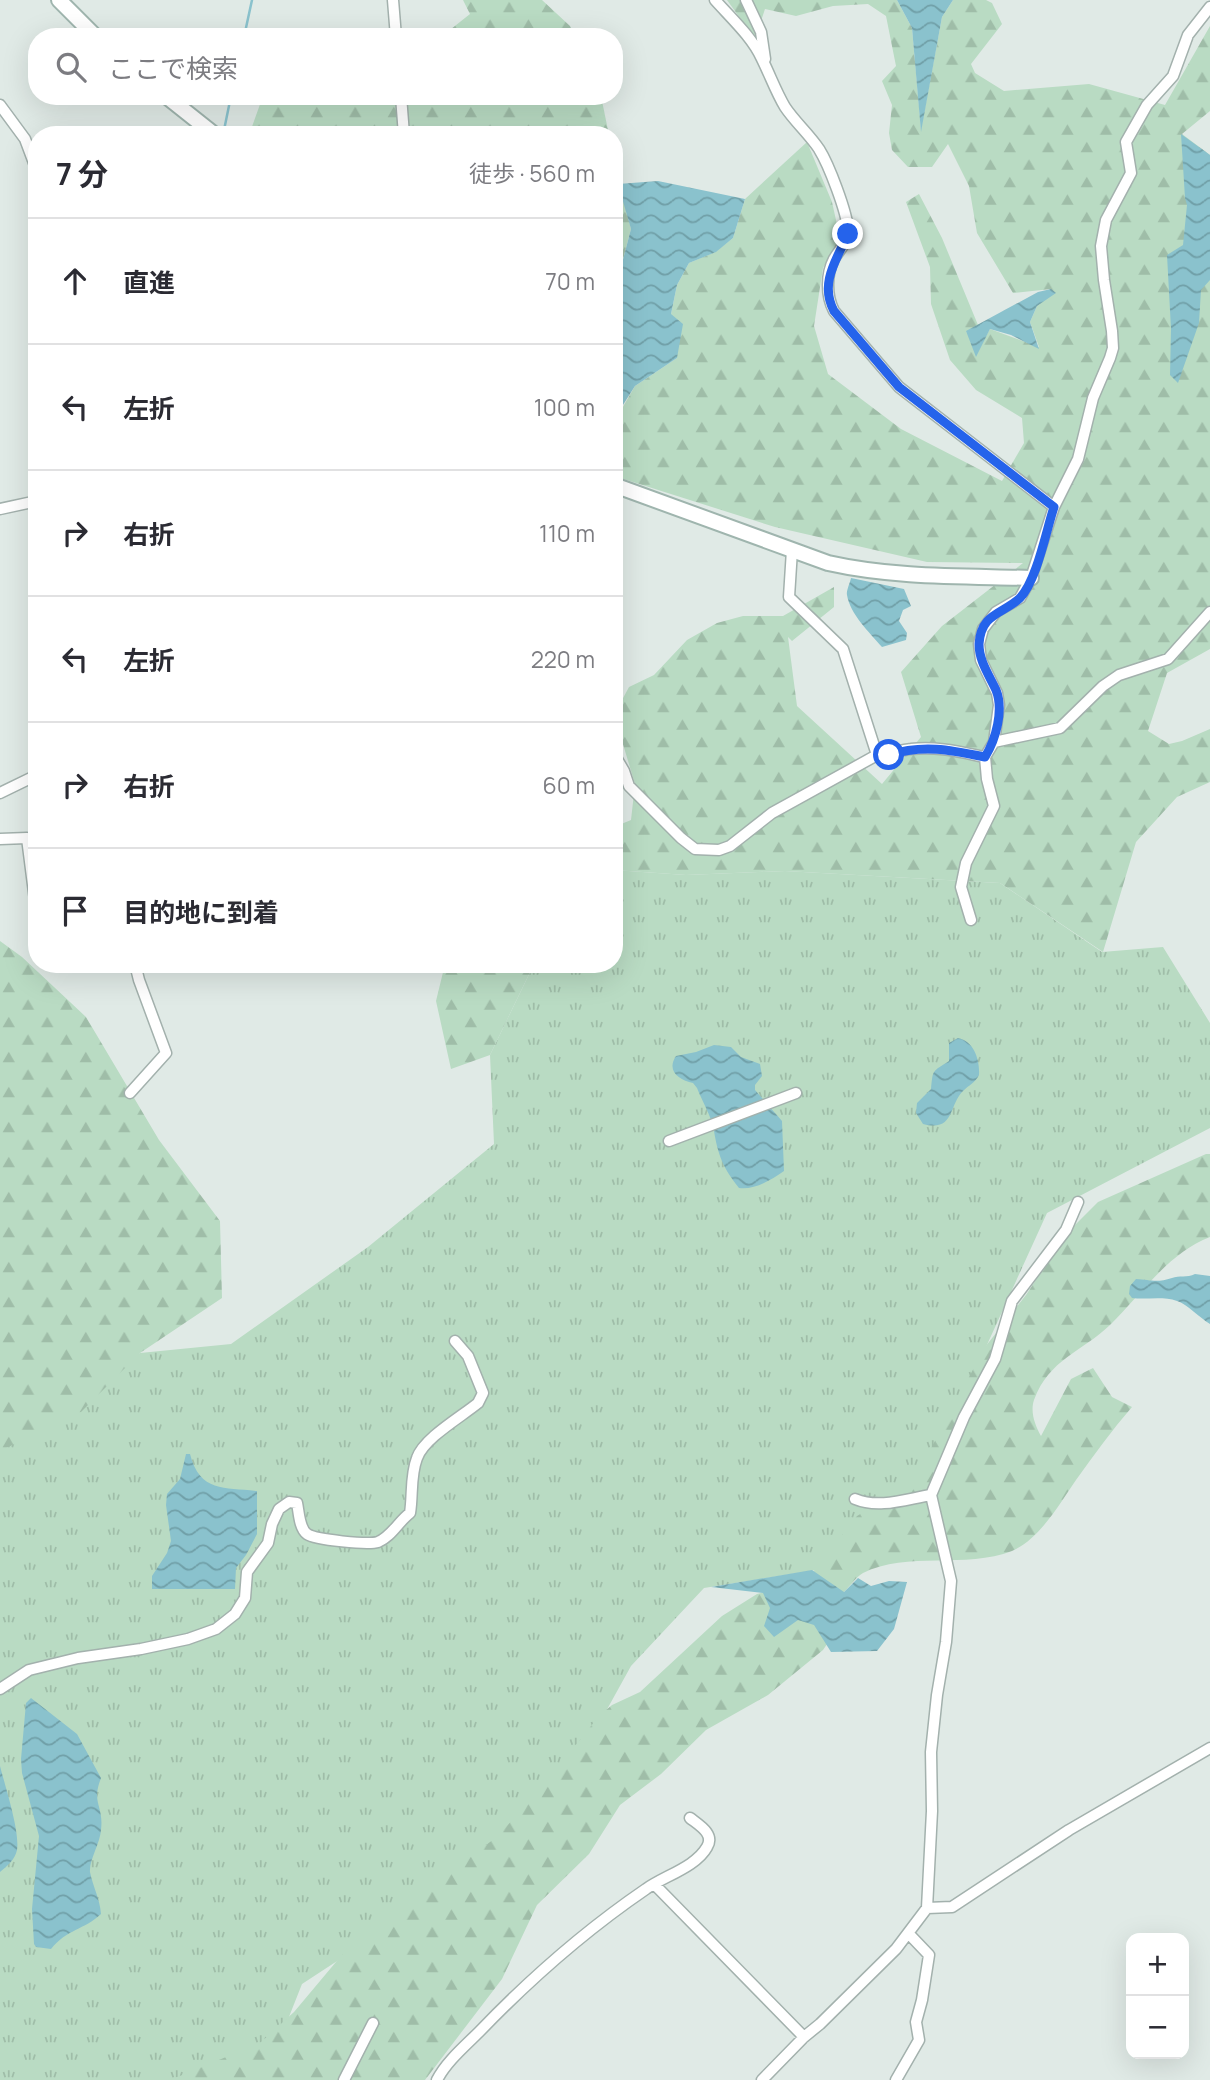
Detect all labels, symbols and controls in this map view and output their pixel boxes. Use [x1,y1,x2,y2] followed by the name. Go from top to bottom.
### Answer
[28,28,623,105] search box
[52,48,90,86] icon: search
[108,50,238,86] text: ここで検索
[56,153,108,194] text: 7 分
[469,157,595,189] text: 徒歩 · 560 m
[832,218,863,249] route end
[56,262,94,300] icon: ahead
[123,264,175,300] text: 直進
[545,265,595,297] text: 70 m
[56,388,94,426] icon: left
[123,390,175,426] text: 左折
[534,391,595,423] text: 100 m
[56,514,94,552] icon: right
[123,516,175,552] text: 右折
[539,517,595,549] text: 110 m
[56,640,94,678] icon: left
[123,642,175,678] text: 左折
[531,643,595,675] text: 220 m
[873,739,904,770] route start
[56,766,94,804] icon: right
[123,768,175,804] text: 右折
[543,769,595,801] text: 60 m
[56,892,94,930] icon: arrive
[123,894,279,930] text: 目的地に到着
[1126,1933,1189,2059] map controls
[1126,1933,1189,1996] button: +
[1126,1996,1189,2059] button: −

